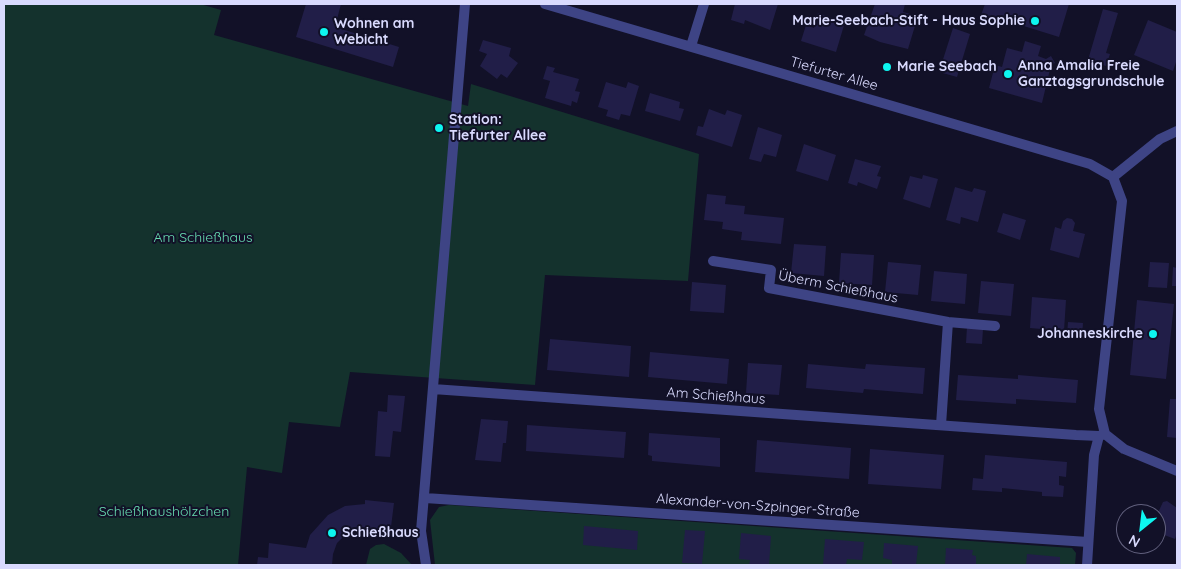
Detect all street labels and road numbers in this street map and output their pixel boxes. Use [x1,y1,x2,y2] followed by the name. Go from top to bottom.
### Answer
[788,53,880,95] street label: Tiefurter Allee
[777,267,899,307] street label: Überm Schießhaus
[666,384,766,408] street label: Am Schießhaus
[656,491,860,521] street label: Alexander-von-Szpinger-Straße

